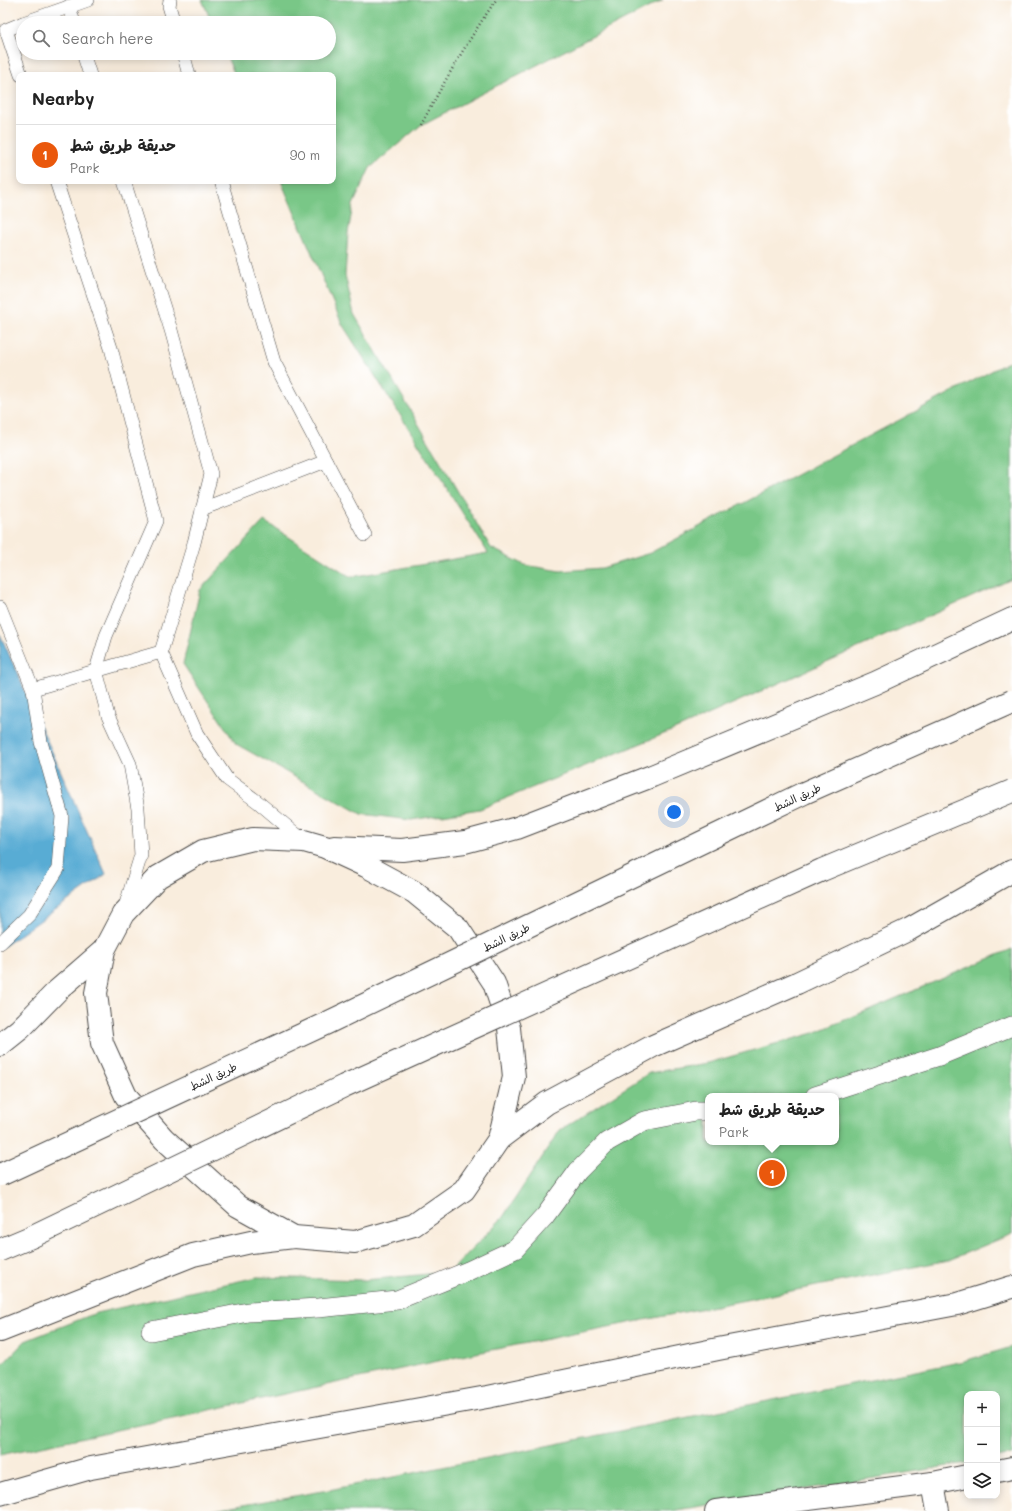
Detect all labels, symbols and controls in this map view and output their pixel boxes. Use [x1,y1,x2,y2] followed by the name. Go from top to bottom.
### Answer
[16,16,336,60] search box
[30,27,52,49] icon: search
[62,28,153,48] text: Search here
[32,87,94,109] text: Nearby
[70,135,176,155] text: حديقة طريق شط
[42,146,48,163] text: 1
[290,146,320,163] text: 90 m
[70,159,99,176] text: Park
[771,780,823,814] street label: طريق الشط
[664,802,684,822] your location
[480,919,532,955] street label: طريق الشط
[187,1059,239,1093] street label: طريق الشط
[705,1093,839,1145] popup
[719,1099,825,1119] text: حديقة طريق شط
[719,1123,749,1140] text: Park
[759,1158,785,1188] pin: 1
[964,1391,1000,1499] map controls
[964,1391,1000,1427] button: +
[964,1427,1000,1463] button: −
[964,1463,1000,1499] button: layers

